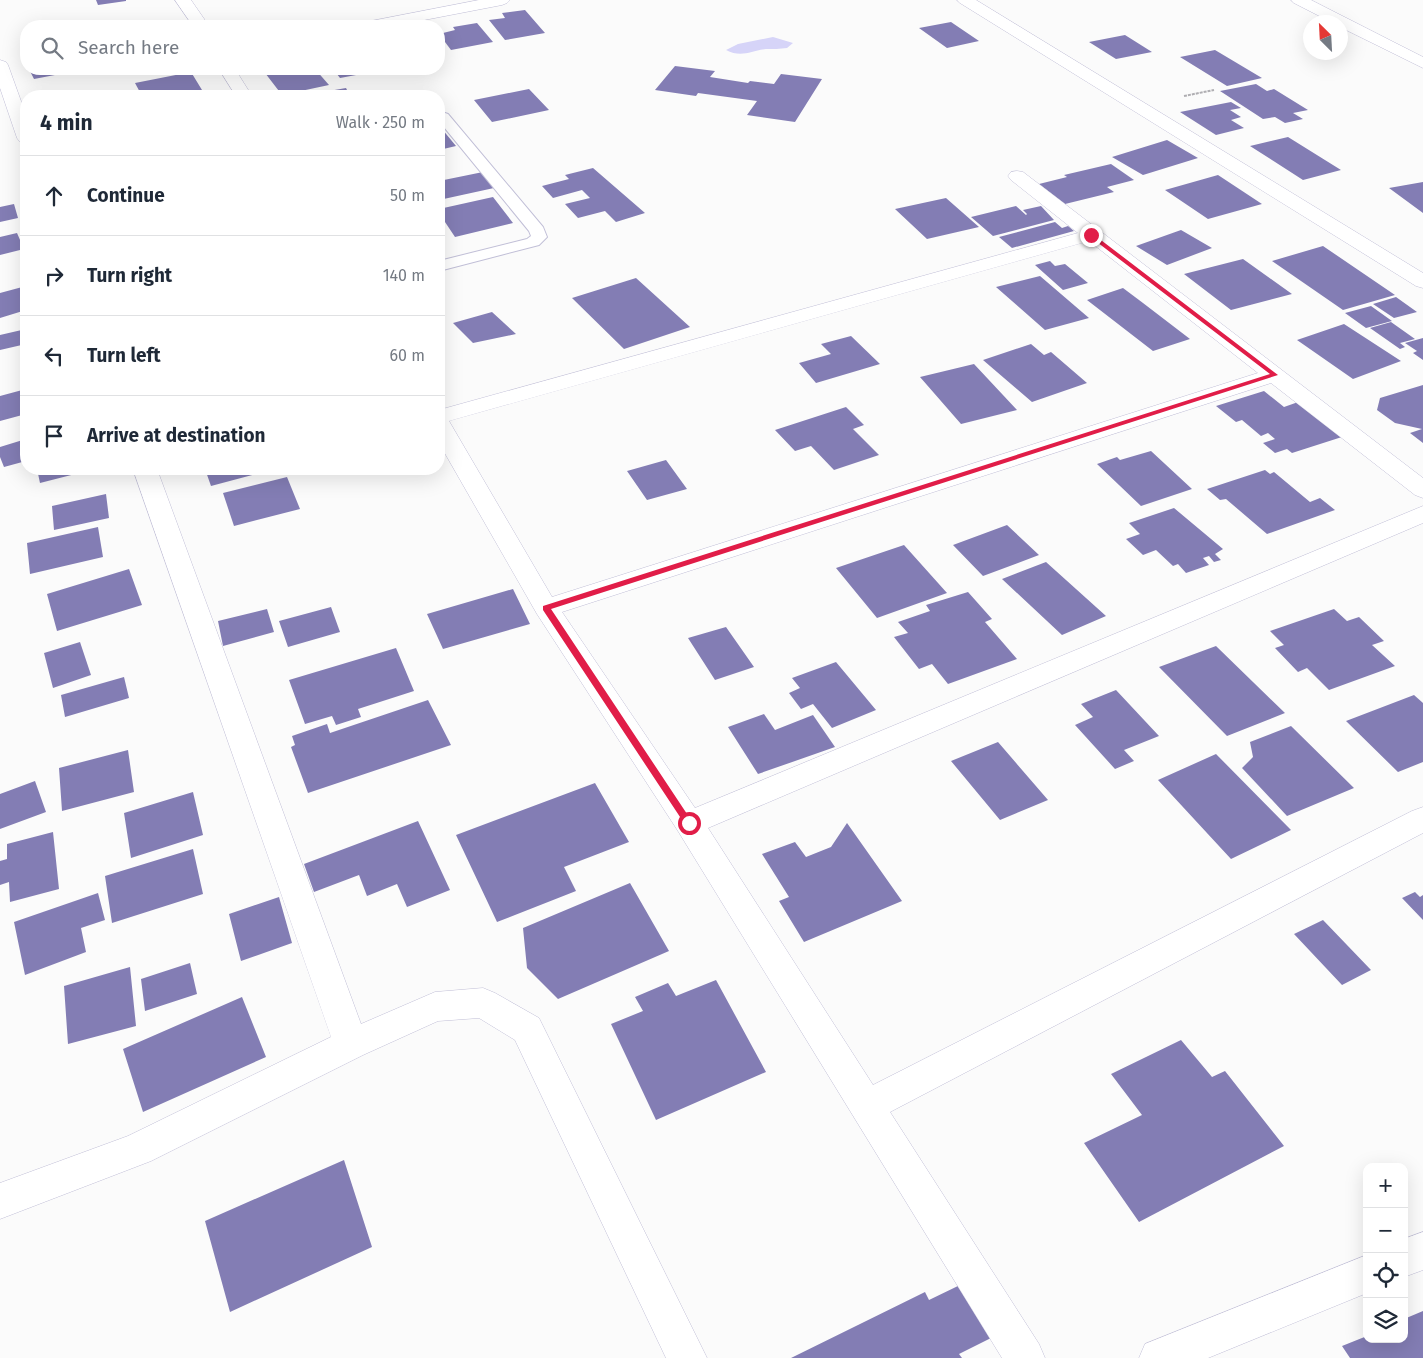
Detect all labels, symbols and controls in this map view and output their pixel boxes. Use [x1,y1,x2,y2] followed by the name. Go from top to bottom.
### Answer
[1303,15,1348,60] north arrow
[20,20,445,75] search box
[38,34,66,62] icon: search
[78,36,179,59] text: Search here
[40,110,93,136] text: 4 min
[336,113,425,132] text: Walk · 250 m
[40,182,68,210] icon: ahead
[87,184,165,207] text: Continue
[390,186,425,205] text: 50 m
[1080,224,1103,247] route end
[40,262,68,290] icon: right
[87,264,172,287] text: Turn right
[383,266,425,285] text: 140 m
[40,342,68,370] icon: left
[87,344,161,367] text: Turn left
[390,346,425,365] text: 60 m
[40,422,68,450] icon: arrive
[87,424,266,447] text: Arrive at destination
[678,812,701,835] route start
[1363,1163,1408,1343] map controls
[1363,1163,1408,1208] button: +
[1363,1208,1408,1253] button: −
[1363,1253,1408,1298] button: locate
[1363,1298,1408,1343] button: layers

